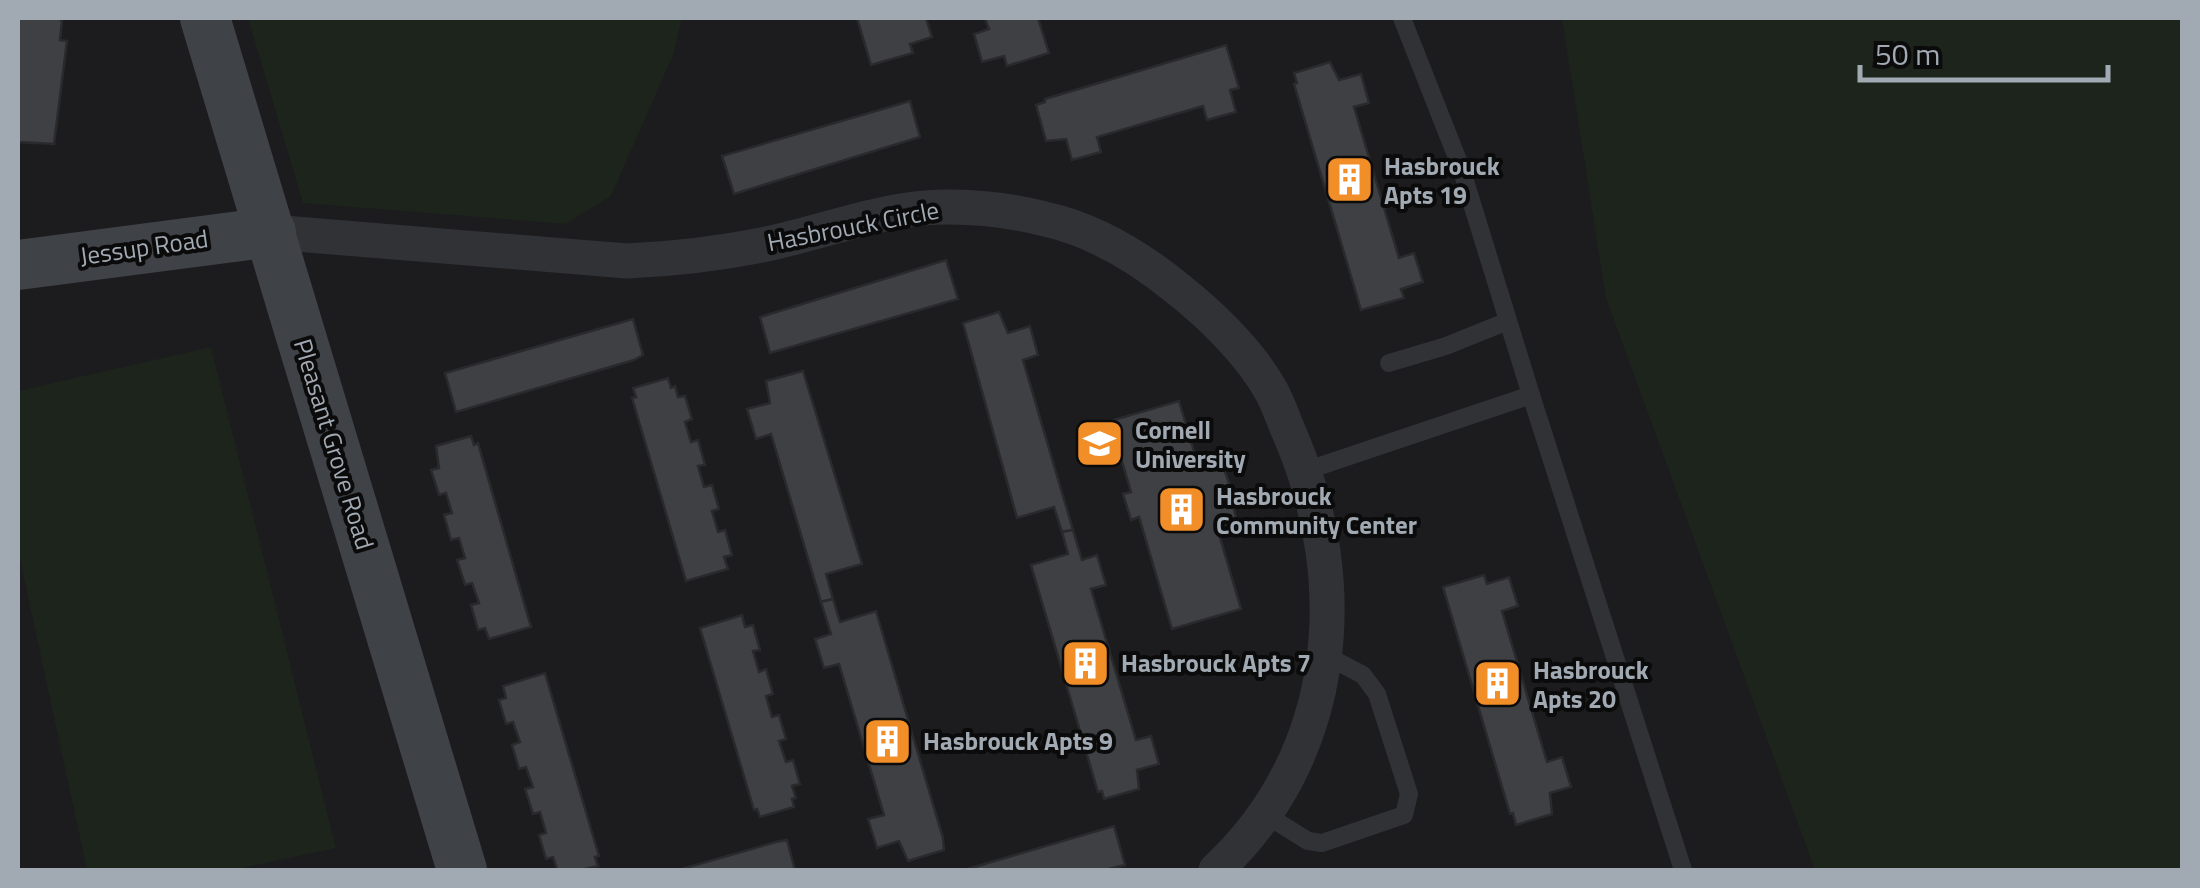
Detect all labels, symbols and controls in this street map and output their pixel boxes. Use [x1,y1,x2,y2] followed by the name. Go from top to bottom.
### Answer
[1860,20,2108,82] scale bar
[1875,31,1940,77] text: 50 m
[1384,147,1500,214] place label: Hasbrouck Apts 19
[1323,154,1375,206] building icon: Hasbrouck Apts 19
[764,191,942,261] street label: Hasbrouck Circle
[77,219,211,275] street label: Jessup Road
[284,334,384,554] street label: Pleasant Grove Road
[1135,411,1246,478] place label: Cornell University
[1074,418,1126,470] school or university icon: Cornell University
[1216,477,1417,544] place label: Hasbrouck Community Center
[1155,484,1207,536] building icon: Hasbrouck Community Center
[1060,637,1112,689] building icon: Hasbrouck Apts 7
[1121,644,1311,682] place label: Hasbrouck Apts 7
[1533,651,1649,718] place label: Hasbrouck Apts 20
[1472,658,1524,710] building icon: Hasbrouck Apts 20
[862,715,914,767] building icon: Hasbrouck Apts 9
[923,722,1113,760] place label: Hasbrouck Apts 9

